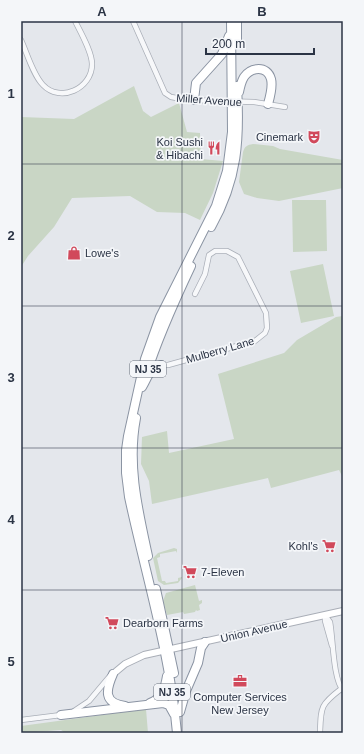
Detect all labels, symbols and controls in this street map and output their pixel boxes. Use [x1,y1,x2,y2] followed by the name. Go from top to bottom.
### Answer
[97,4,107,19] text: A
[257,4,267,19] text: B
[206,30,314,56] scale bar
[212,37,245,51] text: 200 m
[7,86,15,101] text: 1
[176,92,242,108] street label: Miller Avenue
[306,129,322,145] theatre icon: Cinemark
[256,131,303,143] place label: Cinemark
[156,136,203,161] place label: Koi Sushi & Hibachi
[206,140,222,156] restaurant icon: Koi Sushi & Hibachi
[7,228,15,243] text: 2
[66,245,82,261] shop icon: Lowe's
[85,247,119,259] place label: Lowe's
[185,335,255,365] street label: Mulberry Lane
[130,361,166,377] road number: NJ 35
[7,370,15,385] text: 3
[7,512,15,527] text: 4
[321,538,337,554] supermarket icon: Kohl's
[288,540,318,552] place label: Kohl's
[182,564,198,580] supermarket icon: 7-Eleven
[201,566,244,578] place label: 7-Eleven
[104,615,120,631] supermarket icon: Dearborn Farms
[123,617,204,629] place label: Dearborn Farms
[219,617,289,645] street label: Union Avenue
[7,654,15,669] text: 5
[232,673,248,689] office icon: Computer Services New Jersey
[154,684,190,700] road number: NJ 35
[193,691,287,716] place label: Computer Services New Jersey

